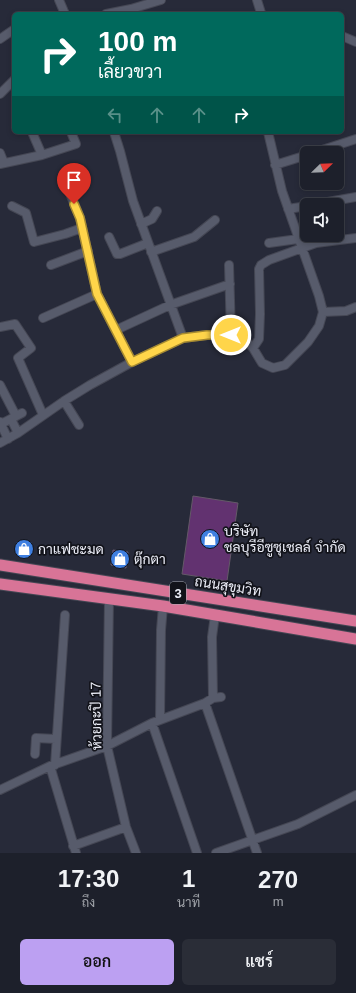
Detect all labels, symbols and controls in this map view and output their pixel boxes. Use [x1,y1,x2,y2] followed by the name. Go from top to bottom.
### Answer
[98,26,177,57] text: 100 m
[32,28,84,80] icon: right
[98,62,162,82] text: เลี้ยวขวา
[104,104,126,126] icon: left
[146,104,168,126] icon: ahead
[188,104,210,126] icon: ahead
[230,104,252,126] icon: right
[300,146,344,190] north arrow
[300,146,344,242] map controls
[57,163,91,204] pin
[63,169,85,191] icon: arrive
[300,198,344,242] button: sound
[210,314,252,356] position arrow
[224,523,346,557] place label: บริษัท ชลบุรีอีซูซุเชลล์ จำกัด
[199,528,221,550] shop icon: บริษัท ชลบุรีอีซูซุเชลล์ จำกัด
[13,538,35,560] shop icon: กาแฟชะมด
[38,541,104,557] place label: กาแฟชะมด
[109,548,131,570] shop icon: ตุ๊กตา
[134,551,166,569] place label: ตุ๊กตา
[193,573,263,601] street label: ถนนสุขุมวิท
[170,582,186,604] road number: 3
[86,682,105,750] street label: ห้วยกะปิ 17
[58,865,119,892] text: 17:30
[182,865,195,892] text: 1
[258,866,298,893] text: 270
[273,894,284,909] text: m
[82,895,95,910] text: ถึง
[177,895,200,910] text: นาที
[20,939,174,985] button: ออก
[182,939,336,985] button: แชร์

